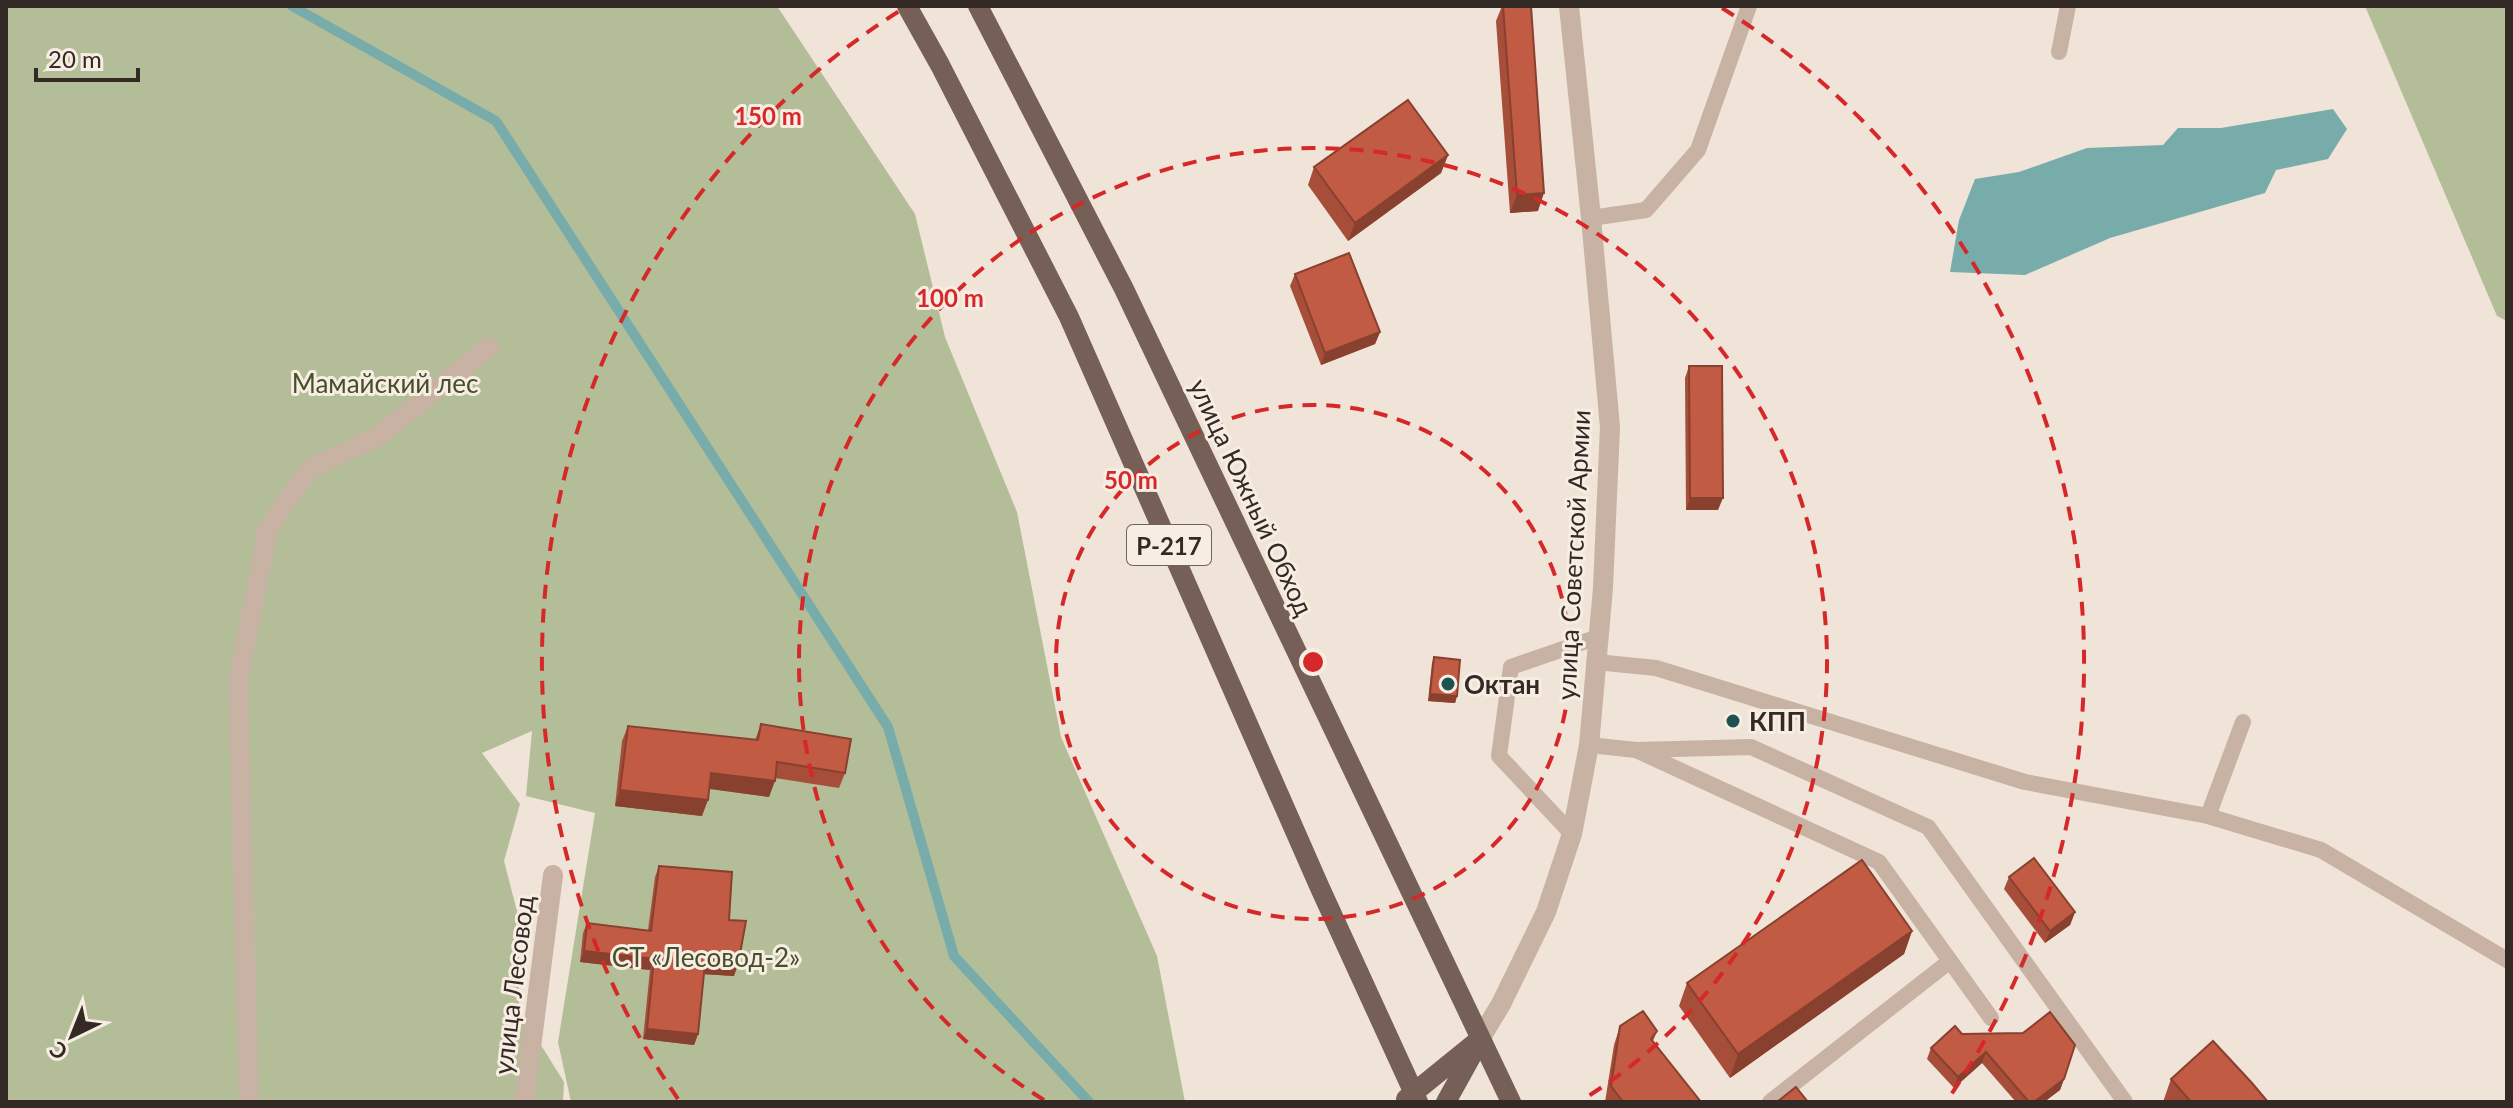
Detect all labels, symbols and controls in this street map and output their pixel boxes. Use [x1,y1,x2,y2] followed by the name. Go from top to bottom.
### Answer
[36,32,138,82] scale bar
[48,44,102,73] text: 20 m
[734,101,802,130] text: 150 m
[916,283,984,312] text: 100 m
[292,367,478,399] park label: Мамайский лес
[1183,373,1321,621] street label: улица Южный Обход
[1549,409,1597,701] street label: улица Советской Армии
[1104,465,1158,494] text: 50 m
[1127,525,1211,565] road number: Р-217
[1299,648,1327,676] centre of rings
[1464,668,1540,700] place label: Октан
[1439,675,1457,693] marker: Октан
[1749,705,1806,737] place label: КПП
[1724,712,1742,730] marker: КПП
[486,894,540,1076] street label: улица Лесовод
[612,941,800,973] park label: СТ «Лесовод-2»
[32,996,112,1076] north arrow
[43,1036,73,1066] text: С

